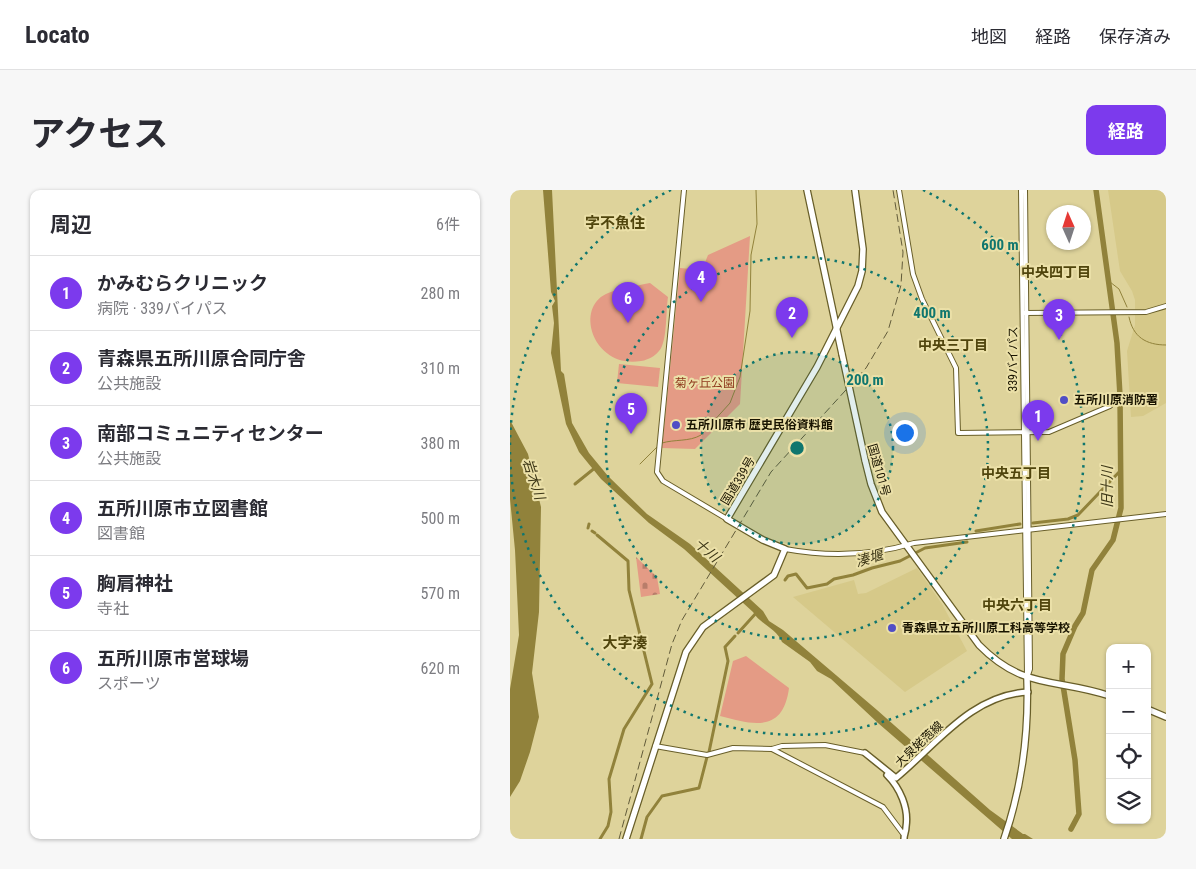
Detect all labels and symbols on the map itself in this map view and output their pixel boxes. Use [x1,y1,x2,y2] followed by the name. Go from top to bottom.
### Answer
[1046,205,1091,250] north arrow
[585,214,645,232] district label: 字不魚住
[981,236,1019,254] text: 600 m
[685,261,717,302] pin: 4
[1021,264,1091,280] district label: 中央四丁目
[612,282,644,323] pin: 6
[776,297,808,338] pin: 2
[1043,299,1075,340] pin: 3
[913,304,951,322] text: 400 m
[1006,326,1020,392] street label: 339バイパス
[918,337,988,353] district label: 中央三丁目
[846,371,884,389] text: 200 m
[675,376,735,390] park label: 菊ヶ丘公園
[615,393,647,434] pin: 5
[1074,393,1158,407] place label: 五所川原消防署
[1058,394,1070,406] marker: 五所川原消防署
[1022,400,1054,441] pin: 1
[686,418,833,432] place label: 五所川原市 歴史民俗資料館
[670,419,682,431] marker: 五所川原市 歴史民俗資料館
[892,420,918,446] your location
[788,439,806,457] centre of rings
[865,442,893,498] street label: 国道101号
[718,454,758,508] street label: 国道339号
[520,457,549,503] water label: 岩木川
[1099,464,1115,508] water label: 旧十川
[981,465,1051,481] district label: 中央五丁目
[691,535,724,567] water label: 十川
[853,546,888,570] water label: 湊堰
[982,597,1052,613] district label: 中央六丁目
[902,621,1070,635] place label: 青森県立五所川原工科高等学校
[886,622,898,634] marker: 青森県立五所川原工科高等学校
[602,634,648,652] district label: 大字湊
[892,718,946,770] street label: 大泉姥萢線

